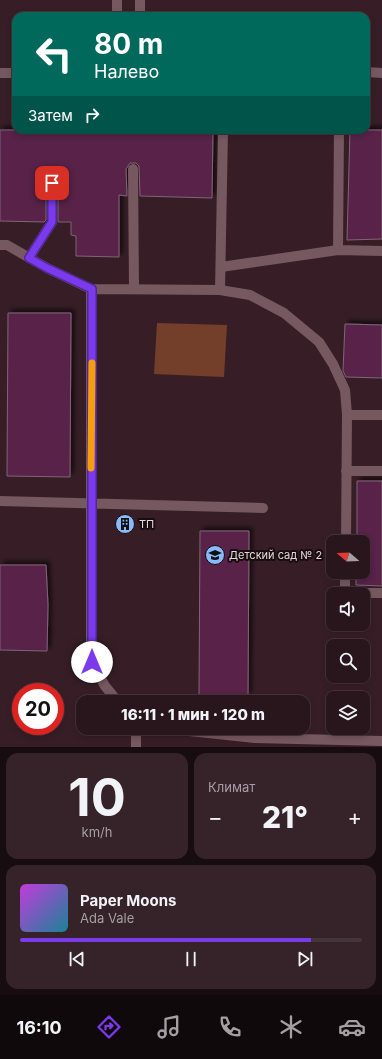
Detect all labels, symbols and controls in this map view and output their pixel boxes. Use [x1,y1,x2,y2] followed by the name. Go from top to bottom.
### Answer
[94,27,163,61] text: 80 m
[28,28,80,80] icon: left
[94,61,159,82] text: Налево
[81,104,103,126] icon: right
[28,106,73,125] text: Затем
[35,166,69,200] pin
[41,172,63,194] icon: arrive
[114,513,136,535] building icon: ТП
[139,517,154,531] place label: ТП
[326,535,370,579] north arrow
[326,535,370,735] map controls
[204,544,226,566] school or university icon: Детский сад № 2
[229,548,322,562] place label: Детский сад № 2
[326,587,370,631] button: sound
[326,639,370,683] button: search
[71,641,113,683] position arrow
[12,683,64,735] speed limit sign: 20
[326,691,370,735] button: layers
[121,705,265,724] text: 16:11 · 1 мин · 120 m
[68,766,126,829] text: 10
[208,779,255,795] text: Климат
[262,799,308,835] text: 21°
[208,804,223,830] text: −
[347,804,362,830] text: +
[82,824,112,840] text: km/h
[80,891,176,910] text: Paper Moons
[80,910,134,926] text: Ada Vale
[66,948,88,970] icon: previous
[180,948,202,970] icon: pause
[294,948,316,970] icon: next
[95,1013,123,1041] icon: directions
[155,1013,183,1041] icon: music
[216,1013,244,1041] icon: phone
[277,1013,305,1041] icon: climate
[338,1013,366,1041] icon: car
[16,1017,62,1038] text: 16:10

